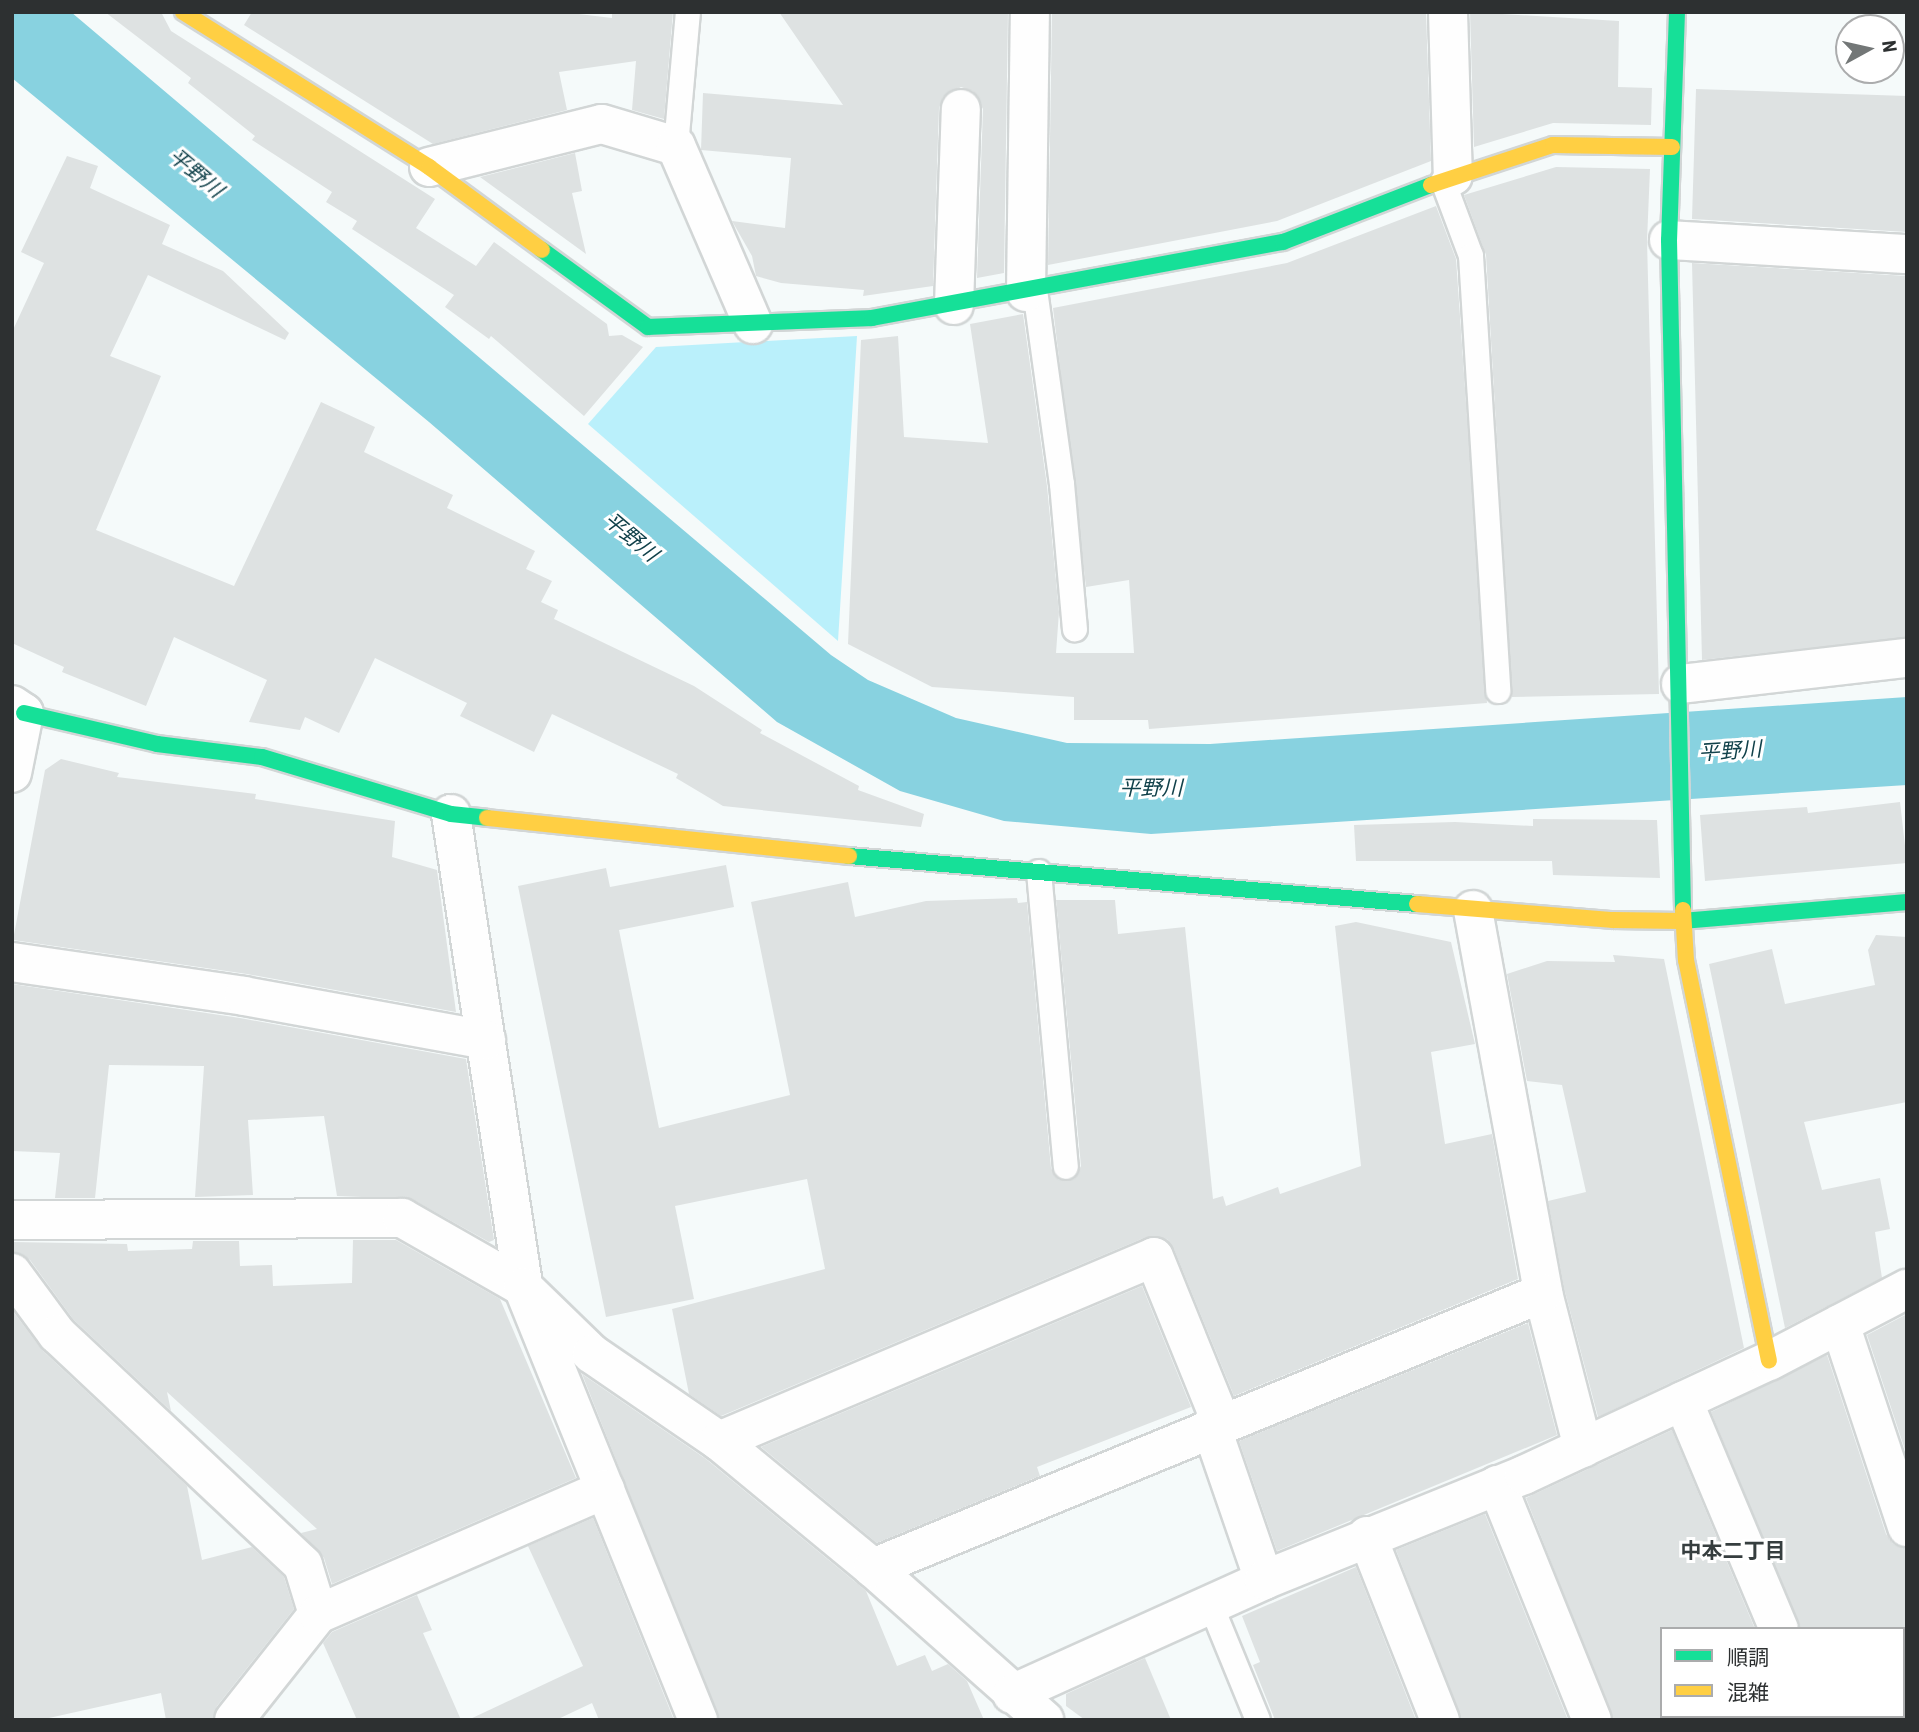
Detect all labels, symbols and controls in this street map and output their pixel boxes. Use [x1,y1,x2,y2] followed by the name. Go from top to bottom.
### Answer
[1835,14,1905,84] north arrow
[1877,39,1902,54] text: N
[164,143,228,203] water label: 平野川
[599,507,663,567] water label: 平野川
[1698,736,1762,766] water label: 平野川
[1120,775,1182,801] water label: 平野川
[1681,1538,1785,1564] district label: 中本二丁目
[1660,1627,1905,1718] legend
[1727,1646,1769,1670] text: 順調
[1727,1681,1769,1705] text: 混雑

